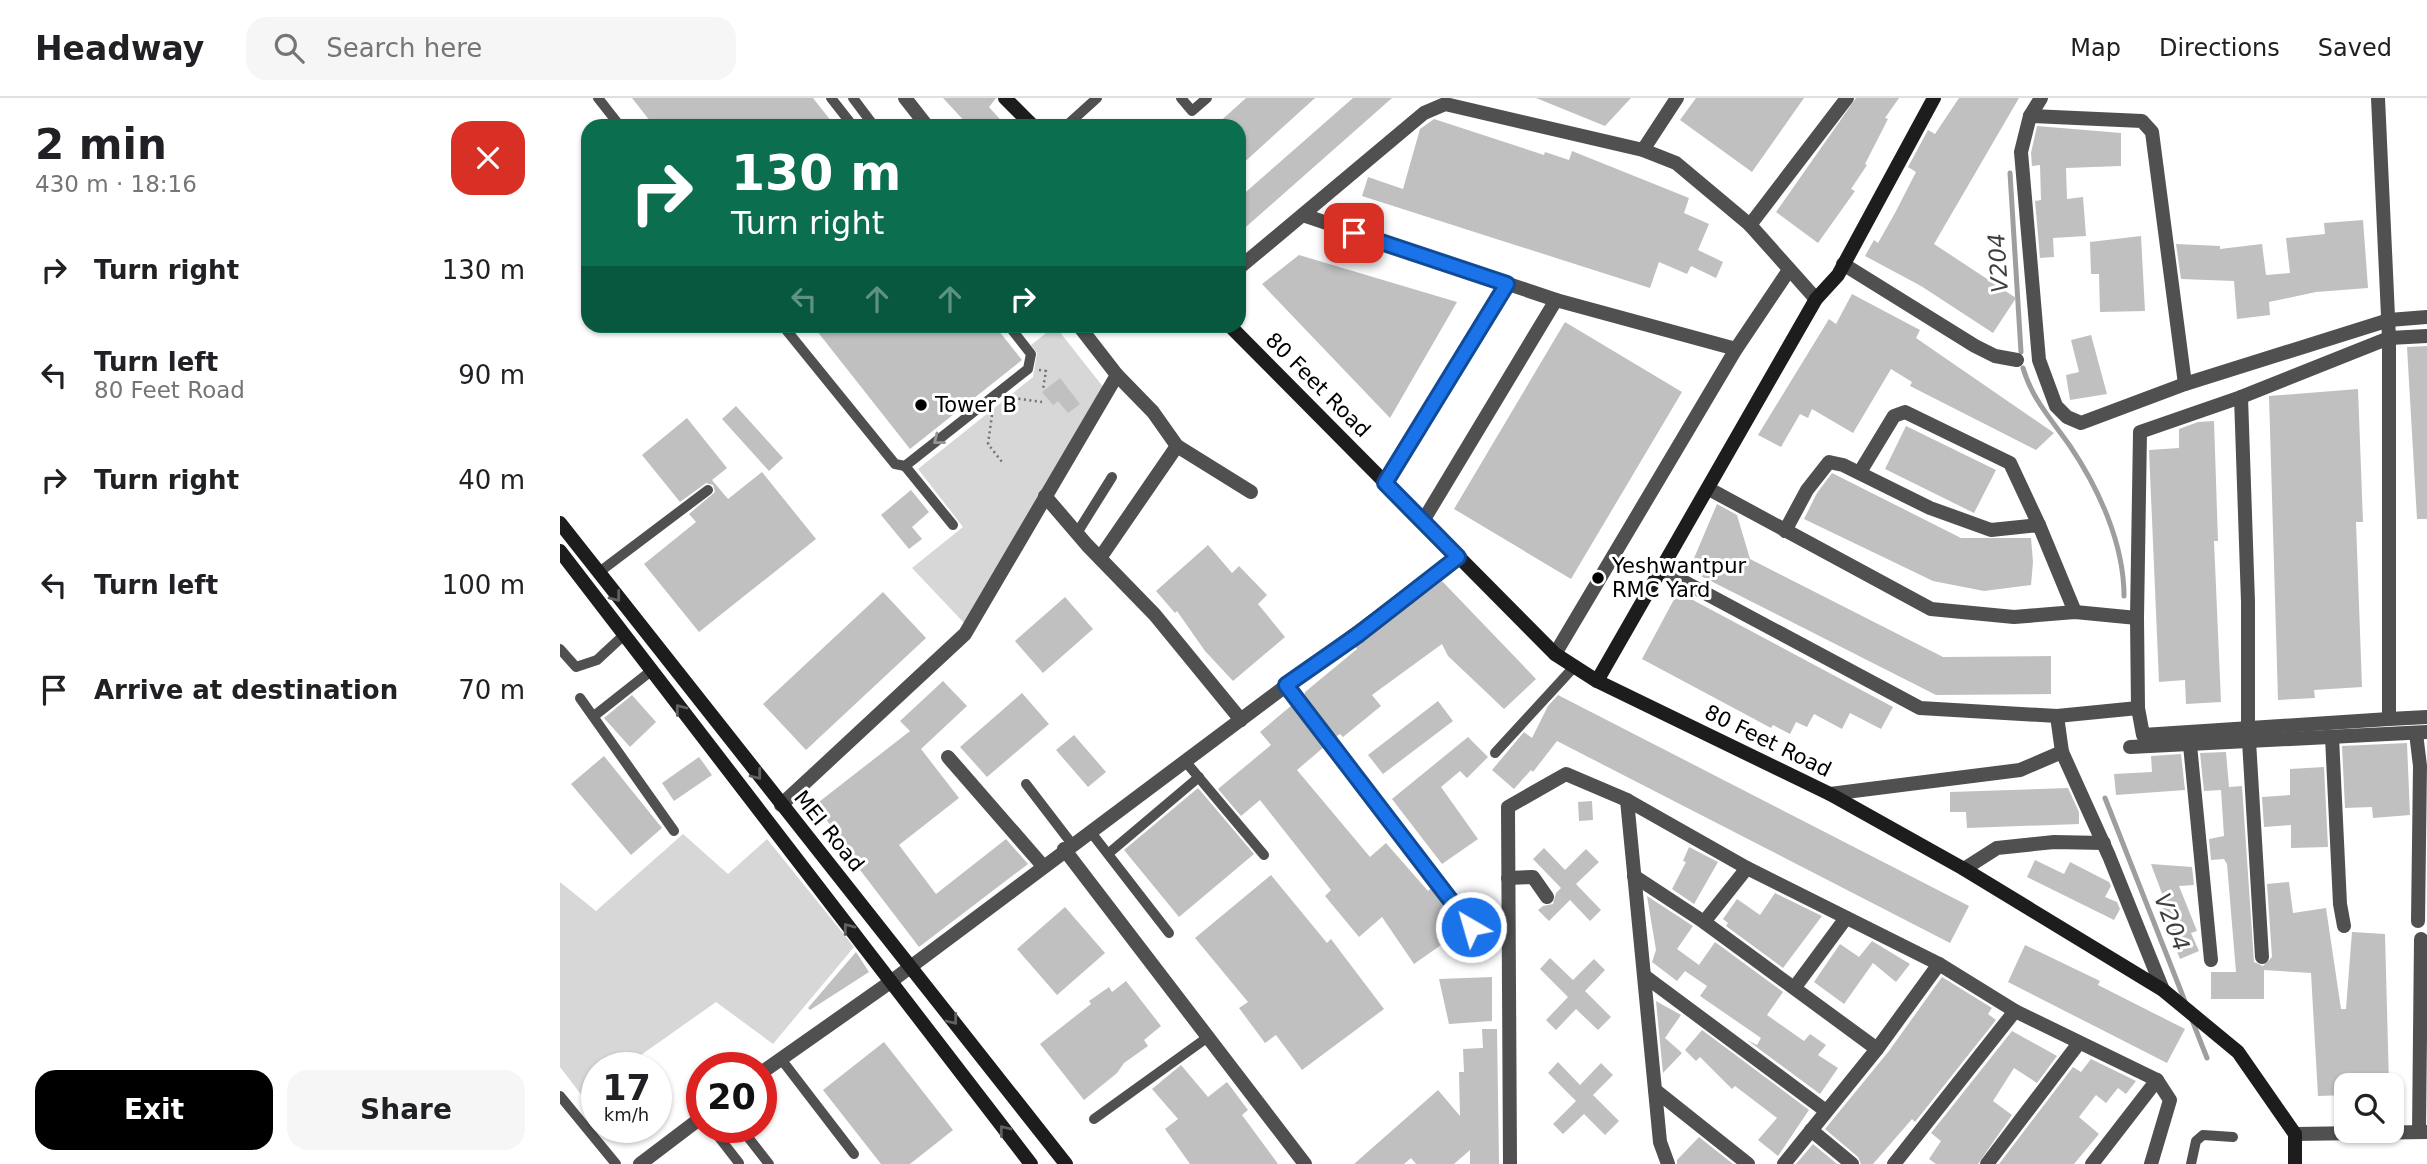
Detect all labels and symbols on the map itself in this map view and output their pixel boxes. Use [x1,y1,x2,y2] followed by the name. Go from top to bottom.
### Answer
[1324,203,1384,263] pin
[1983,232,2013,294] water label: V204
[1261,328,1375,442] street label: 80 Feet Road
[934,393,1017,417] place label: Tower B
[913,397,929,413] marker: Tower B
[933,432,946,445] one-way arrow
[1611,554,1746,602] place label: Yeshwantpur RMC Yard
[1590,570,1606,586] marker: Yeshwantpur RMC Yard
[608,589,621,601] one-way arrow
[1701,700,1835,782] street label: 80 Feet Road
[676,704,689,716] one-way arrow
[749,767,762,780] one-way arrow
[789,786,869,876] street label: MEI Road
[1434,890,1508,964] position arrow
[2149,890,2195,954] water label: V204
[844,923,857,936] one-way arrow
[945,1012,958,1024] one-way arrow
[686,1052,777,1143] speed limit sign: 20
[1000,1125,1013,1138] one-way arrow

